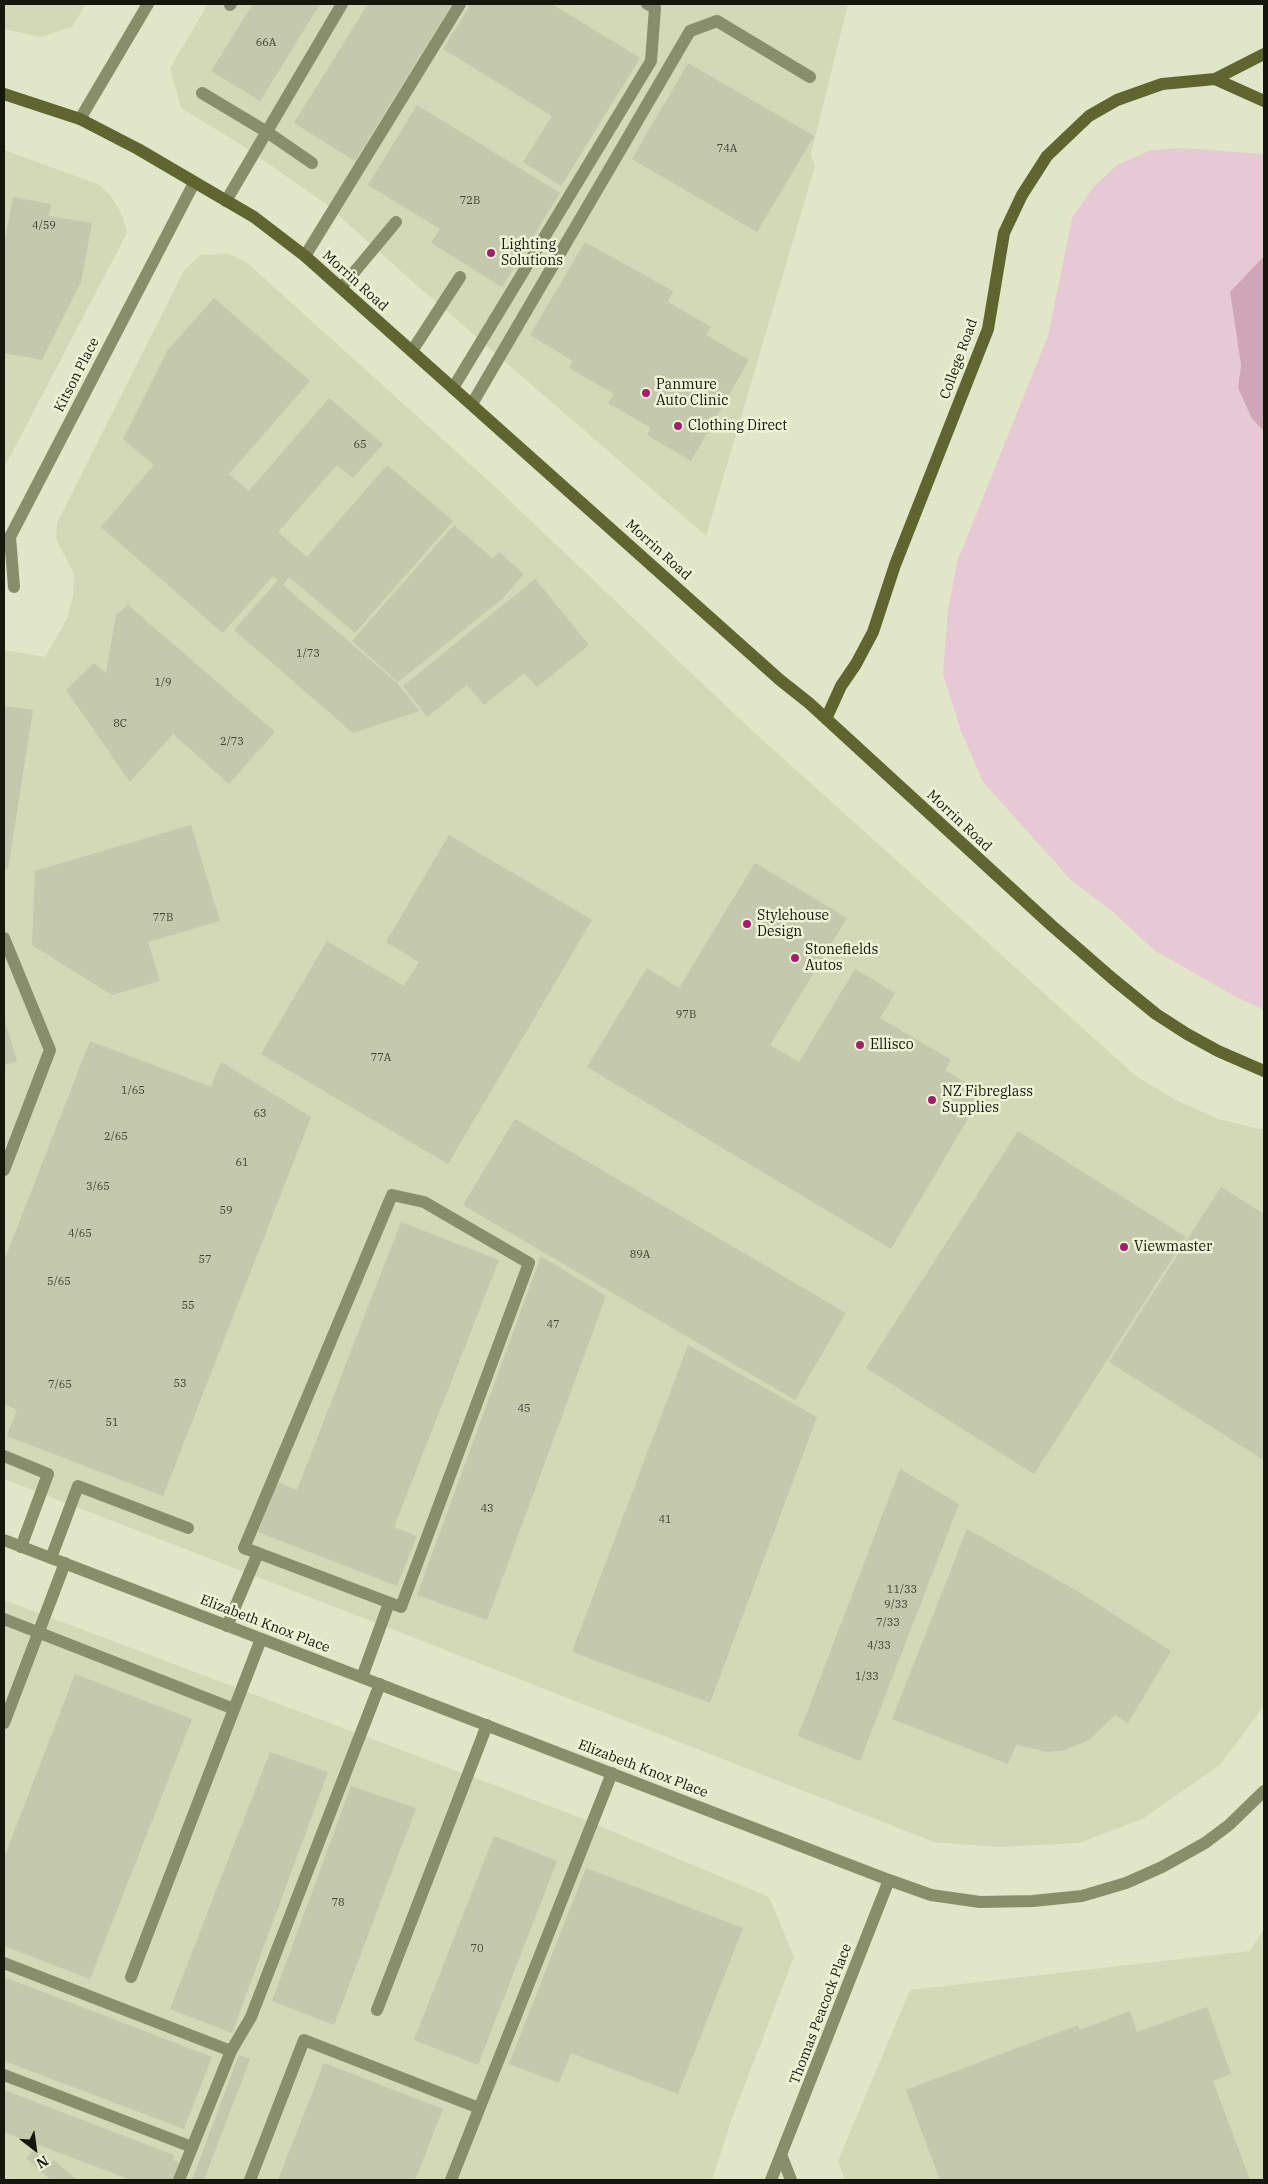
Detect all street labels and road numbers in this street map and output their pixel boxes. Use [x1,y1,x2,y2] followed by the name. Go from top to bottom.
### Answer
[319,247,391,315] street label: Morrin Road
[937,316,981,402] street label: College Road
[51,335,103,415] street label: Kitson Place
[622,516,694,584] street label: Morrin Road
[923,787,995,855] street label: Morrin Road
[198,1591,332,1657] street label: Elizabeth Knox Place
[576,1736,710,1802] street label: Elizabeth Knox Place
[786,1941,856,2087] street label: Thomas Peacock Place

